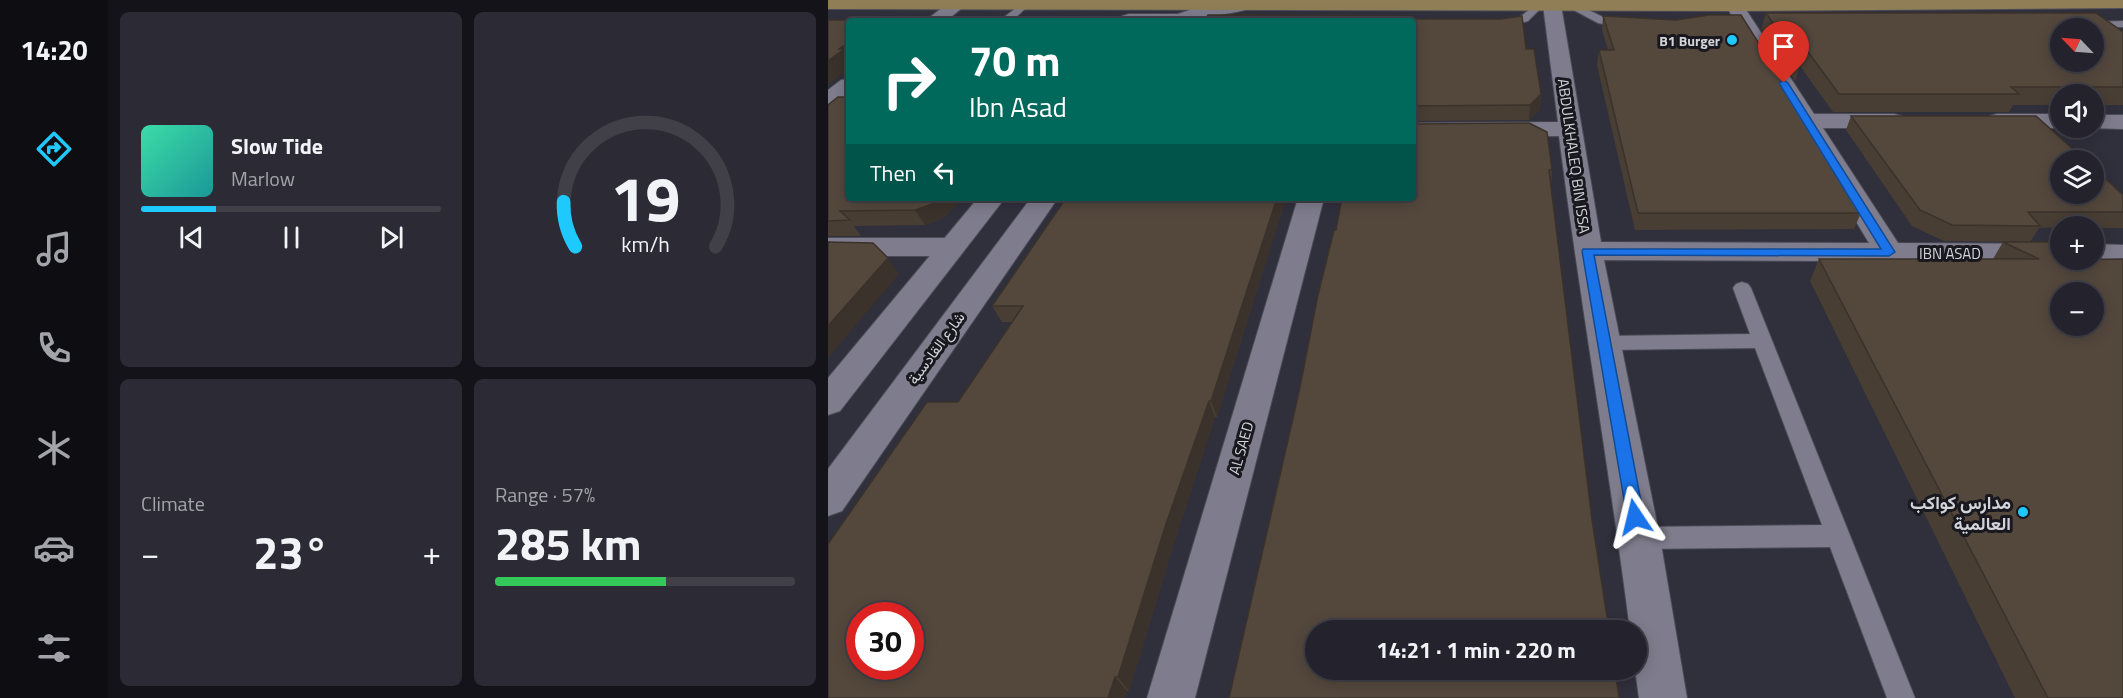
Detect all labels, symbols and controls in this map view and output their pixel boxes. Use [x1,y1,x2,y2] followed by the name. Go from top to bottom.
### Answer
[2050,18,2104,72] north arrow
[2050,18,2104,336] map controls
[1758,21,1809,83] pin
[969,28,1061,92] text: 70 m
[20,29,88,70] text: 14:20
[1659,30,1720,51] place label: B1 Burger
[1767,30,1800,63] icon: arrive
[1725,33,1739,47] marker: B1 Burger
[870,42,948,120] icon: right
[1552,77,1596,235] street label: ABDULKHALEQ BIN ISSA
[2050,84,2104,138] button: sound
[969,86,1067,127] text: Ibn Asad
[33,128,75,170] icon: directions
[231,129,323,163] text: Slow Tide
[610,150,680,245] text: 19
[2050,150,2104,204] button: layers
[870,156,916,190] text: Then
[928,156,961,189] icon: left
[231,163,295,194] text: Marlow
[2050,216,2104,270] button: +
[175,221,208,254] icon: previous
[275,221,308,254] icon: pause
[375,221,408,254] icon: next
[33,228,75,270] icon: music
[621,228,669,260] text: km/h
[1919,242,1981,265] street label: IBN ASAD
[2050,282,2104,336] button: −
[902,307,970,389] street label: شارع القادسية
[33,327,75,369] icon: phone
[1222,419,1260,477] street label: AL SAED
[33,427,75,469] icon: climate
[495,479,595,510] text: Range · 57%
[1603,485,1667,549] position arrow
[141,488,205,519] text: Climate
[1910,489,2011,537] place label: مدارس كواكب العالمية
[2016,505,2030,519] marker: مدارس كواكب العالمية
[495,509,641,577] text: 285 km
[253,518,329,586] text: 23°
[33,527,75,569] icon: car
[141,528,159,578] text: −
[423,528,441,578] text: +
[846,602,924,680] speed limit sign: 30
[33,627,75,669] icon: filters
[1376,633,1576,667] text: 14:21 · 1 min · 220 m

